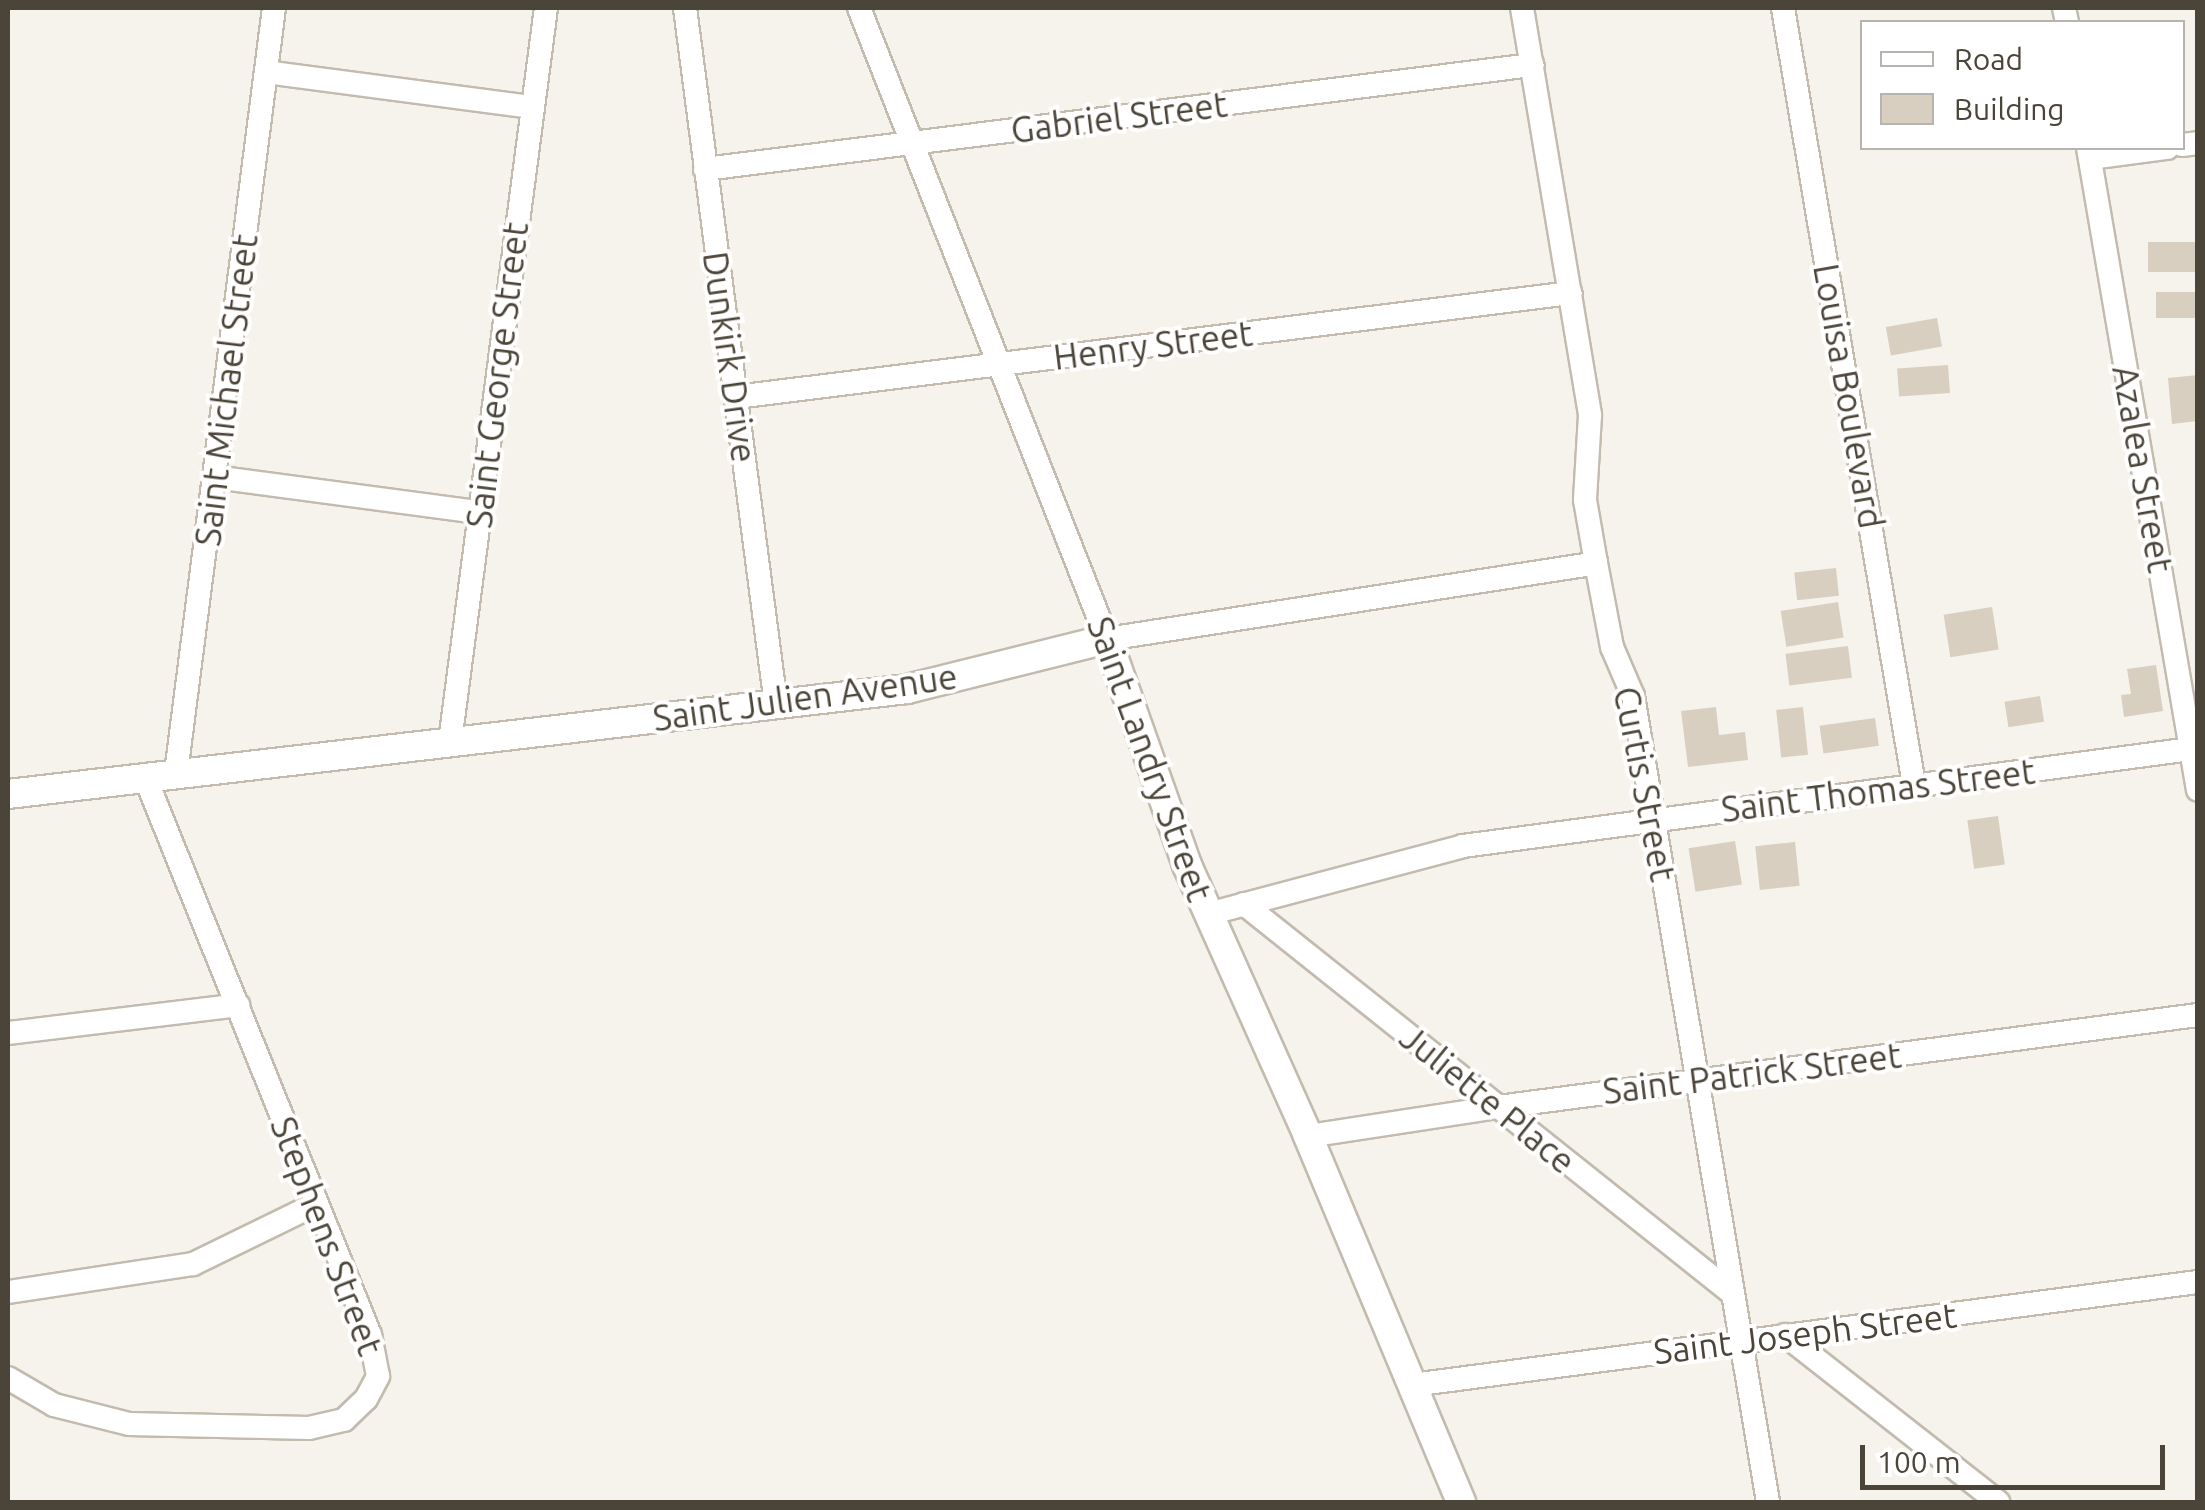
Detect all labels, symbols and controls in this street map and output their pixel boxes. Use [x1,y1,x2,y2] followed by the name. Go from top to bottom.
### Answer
[1860,20,2185,150] legend
[1954,42,2023,76] text: Road
[1008,83,1230,151] street label: Gabriel Street
[1954,92,2065,126] text: Building
[457,220,537,530] street label: Saint George Street
[186,232,266,548] street label: Saint Michael Street
[694,249,766,465] street label: Dunkirk Drive
[1805,260,1893,532] street label: Louisa Boulevard
[1051,312,1255,378] street label: Henry Street
[2104,362,2182,576] street label: Azalea Street
[1079,611,1221,907] street label: Saint Landry Street
[650,655,960,739] street label: Saint Julien Avenue
[1606,683,1684,885] street label: Curtis Street
[1719,750,2037,830] street label: Saint Thomas Street
[1392,1016,1584,1182] street label: Juliette Place
[1600,1034,1904,1112] street label: Saint Patrick Street
[262,1111,392,1361] street label: Stephens Street
[1651,1294,1959,1372] street label: Saint Joseph Street
[1865,1425,2170,1487] scale bar
[1877,1445,1961,1479] text: 100 m

